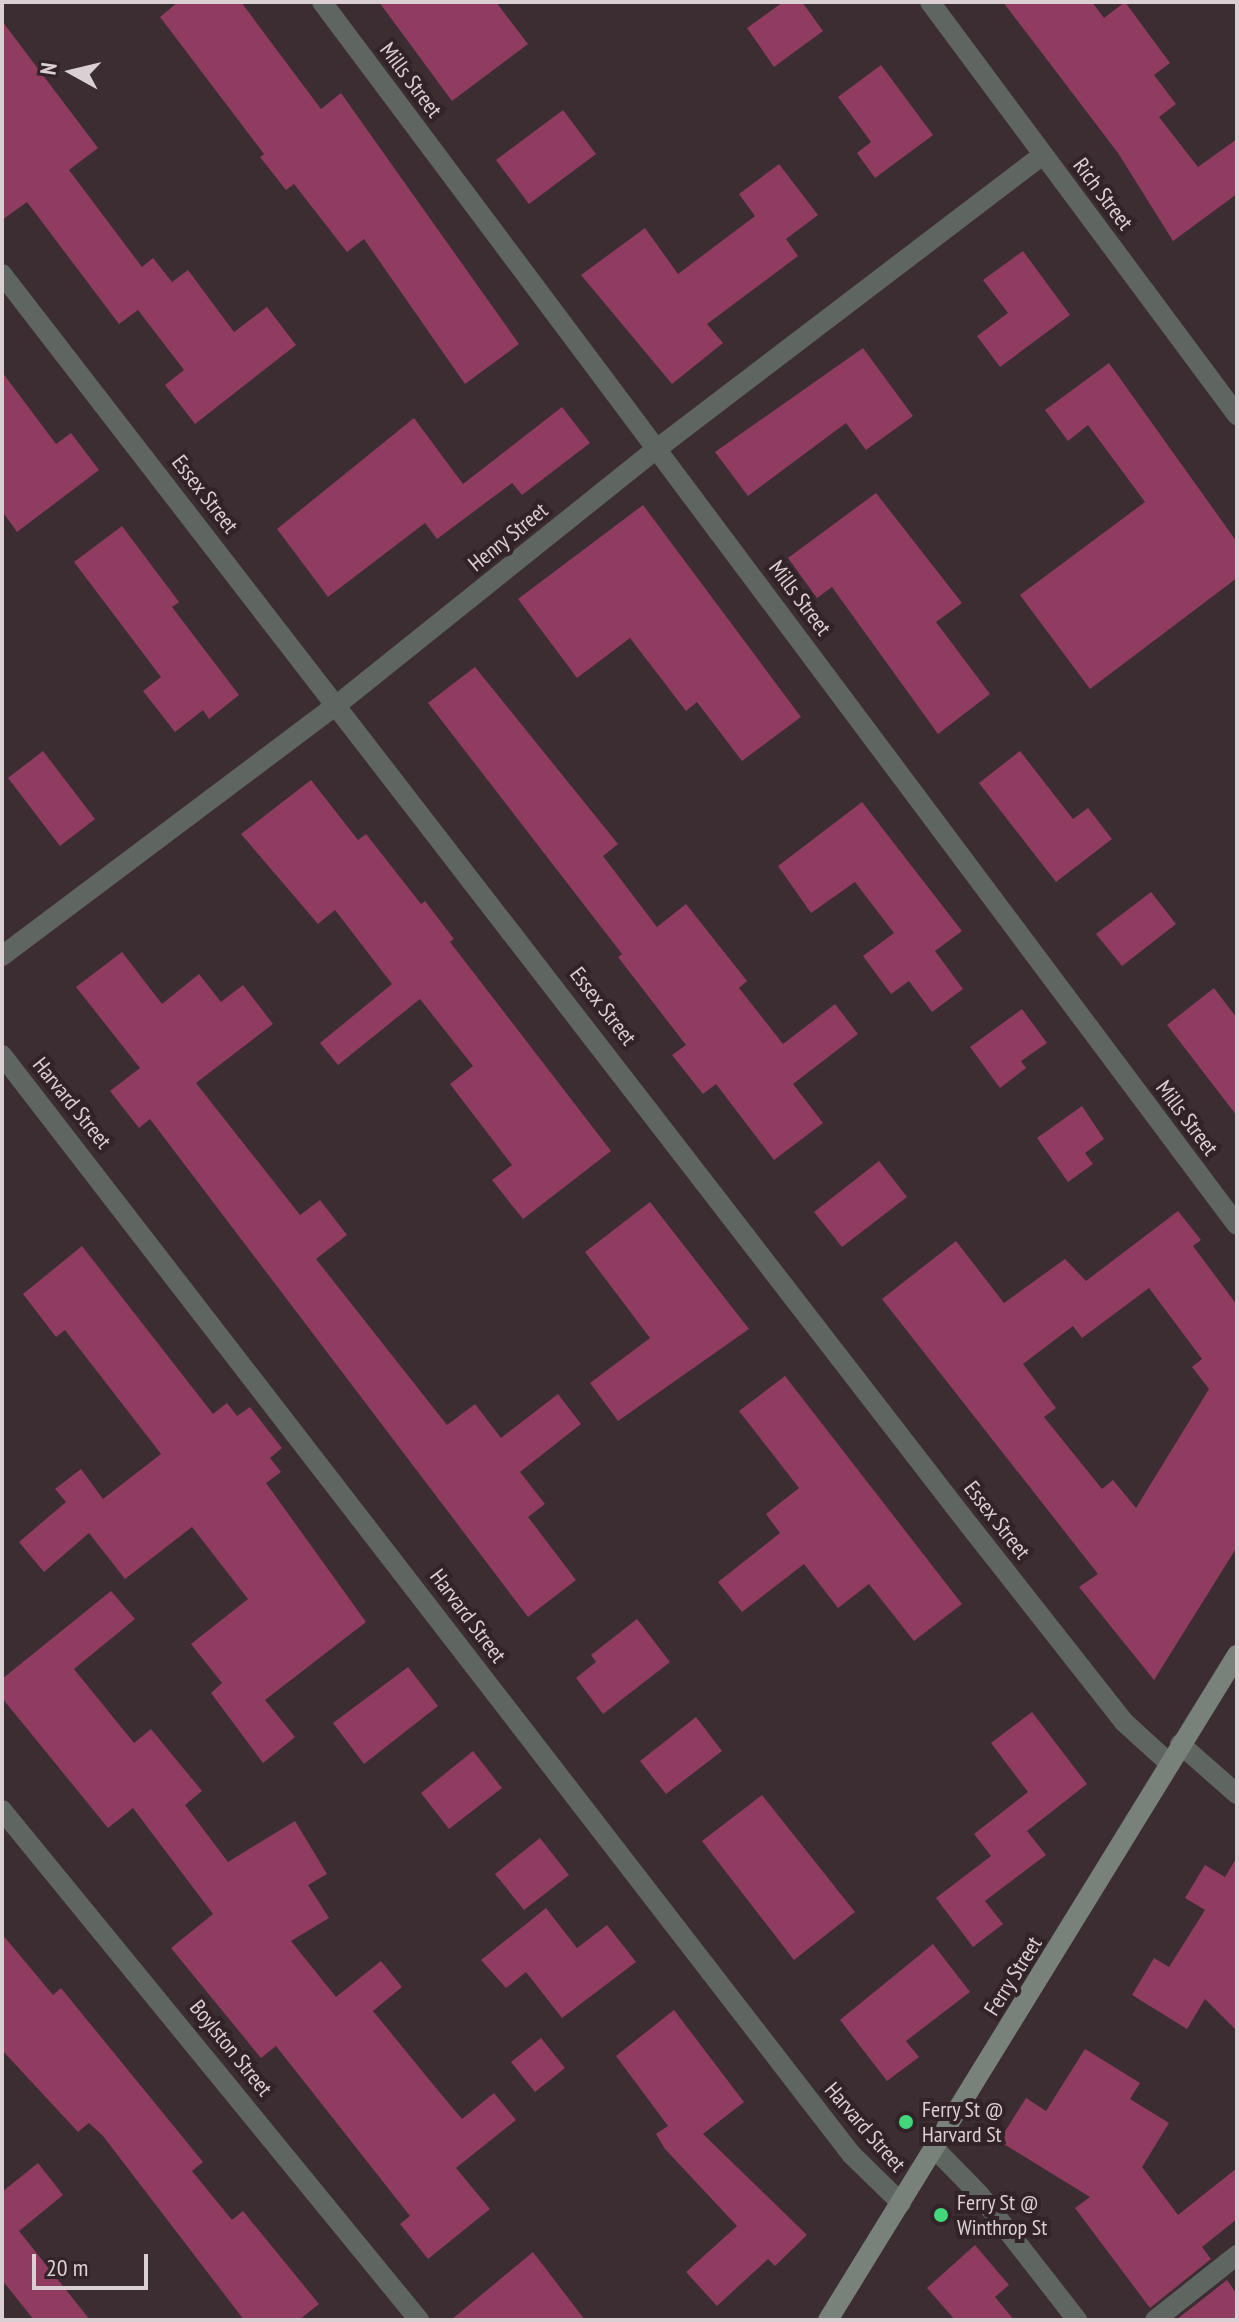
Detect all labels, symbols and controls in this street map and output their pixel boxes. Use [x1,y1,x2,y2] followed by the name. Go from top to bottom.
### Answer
[32,32,112,112] north arrow
[374,37,448,123] street label: Mills Street
[34,61,63,77] text: N
[1067,153,1139,235] street label: Rich Street
[166,450,244,538] street label: Essex Street
[463,497,553,577] street label: Henry Street
[763,555,837,641] street label: Mills Street
[564,962,642,1050] street label: Essex Street
[27,1052,117,1154] street label: Harvard Street
[1150,1075,1224,1161] street label: Mills Street
[958,1476,1036,1564] street label: Essex Street
[424,1564,512,1668] street label: Harvard Street
[978,1931,1048,2021] street label: Ferry Street
[184,1995,278,2101] street label: Boylston Street
[819,2077,911,2177] street label: Harvard Street
[922,2096,1004,2148] place label: Ferry St @ Harvard St
[897,2113,915,2131] marker: Ferry St @ Harvard St
[957,2189,1047,2240] place label: Ferry St @ Winthrop St
[932,2206,950,2224] marker: Ferry St @ Winthrop St
[36,2238,152,2288] scale bar
[46,2252,88,2283] text: 20 m

